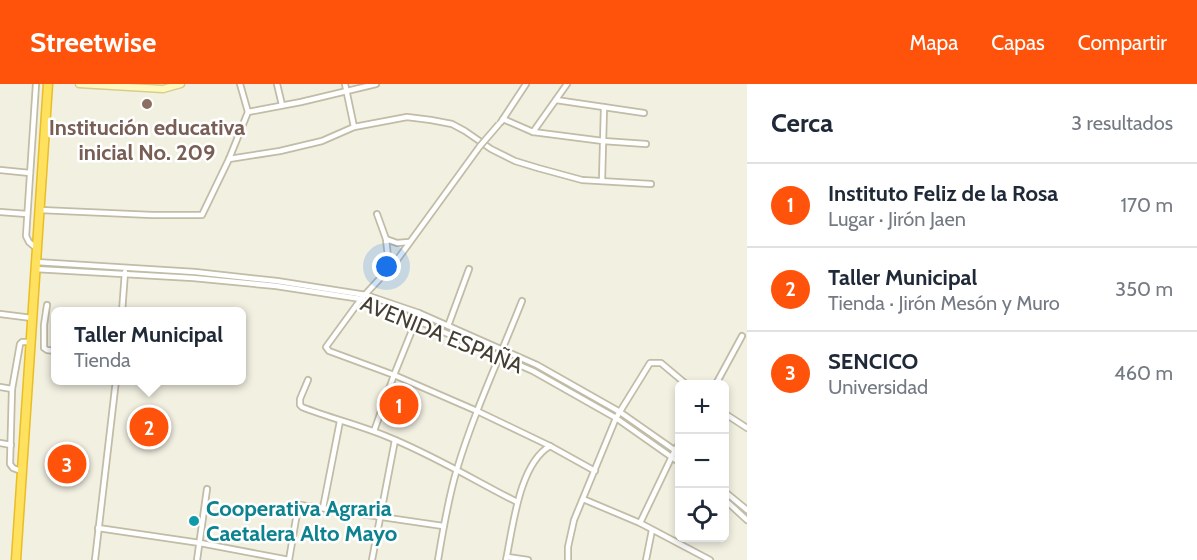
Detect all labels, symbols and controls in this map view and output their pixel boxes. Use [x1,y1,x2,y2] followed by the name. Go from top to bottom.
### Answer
[30,25,156,59] text: Streetwise
[910,30,958,55] text: Mapa
[991,30,1045,55] text: Capas
[1078,30,1167,55] text: Compartir
[140,97,154,111] marker: Institución educativa inicial No. 209
[771,107,833,139] text: Cerca
[1071,111,1173,135] text: 3 resultados
[49,114,245,166] place label: Institución educativa inicial No. 209
[828,180,1058,207] text: Instituto Feliz de la Rosa
[787,193,794,217] text: 1
[1121,193,1173,217] text: 170 m
[828,207,966,231] text: Lugar · Jirón Jaen
[372,252,401,281] your location
[828,264,977,291] text: Taller Municipal
[785,277,796,301] text: 2
[1115,277,1173,301] text: 350 m
[357,290,527,380] street label: AVENIDA ESPAÑA
[828,291,1060,315] text: Tienda · Jirón Mesón y Muro
[51,307,246,385] popup
[74,321,223,348] text: Taller Municipal
[74,348,131,372] text: Tienda
[828,348,918,375] text: SENCICO
[785,361,796,385] text: 3
[1114,361,1173,385] text: 460 m
[828,375,928,399] text: Universidad
[675,380,729,542] map controls
[675,380,729,434] button: +
[380,382,418,428] pin: 1
[130,404,168,450] pin: 2
[675,434,729,488] button: −
[48,442,86,487] pin: 3
[675,488,729,542] button: locate
[206,495,397,547] place label: Cooperativa Agraria Caetalera Alto Mayo
[187,514,201,528] marker: Cooperativa Agraria Caetalera Alto Mayo

